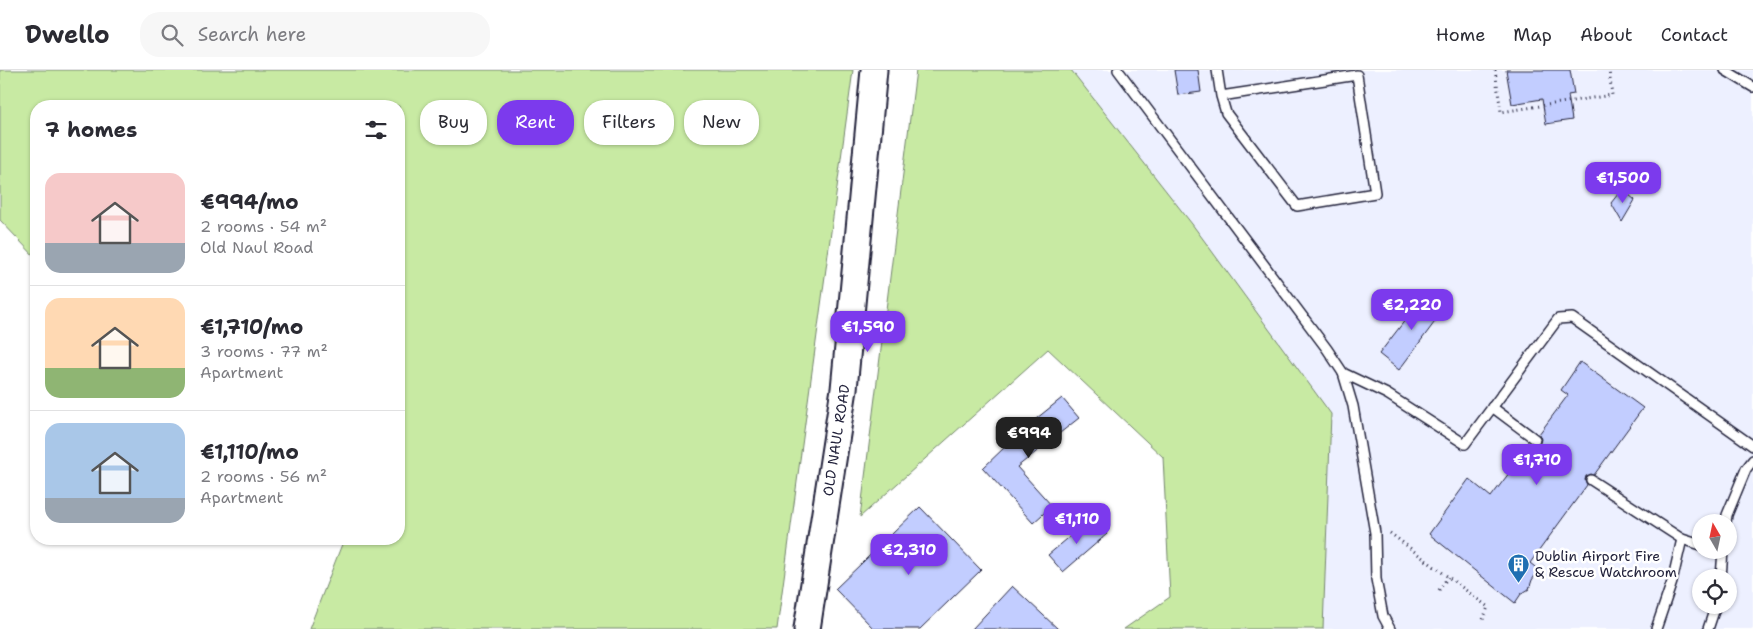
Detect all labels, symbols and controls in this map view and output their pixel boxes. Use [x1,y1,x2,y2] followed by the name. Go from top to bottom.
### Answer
[140,12,490,57] search box
[25,19,110,51] text: Dwello
[158,21,186,49] icon: search
[198,22,306,47] text: Search here
[1436,23,1485,47] text: Home
[1513,23,1552,47] text: Map
[1580,23,1633,47] text: About
[1661,23,1728,47] text: Contact
[420,100,487,145] chip: Buy
[497,100,574,145] chip: Rent
[584,100,674,145] chip: Filters
[684,100,759,145] chip: New
[45,116,137,144] text: 7 homes
[362,116,390,144] icon: filters
[1582,162,1664,204] pin: €1,500
[1596,167,1650,188] text: €1,500
[200,188,299,216] text: €994/mo
[85,193,145,253] icon: home
[200,216,327,237] text: 2 rooms · 54 m²
[200,237,314,258] text: Old Naul Road
[1371,288,1453,331] pin: €2,220
[1382,294,1442,315] text: €2,220
[827,310,909,353] pin: €1,590
[200,313,303,341] text: €1,710/mo
[841,316,895,337] text: €1,590
[85,318,145,378] icon: home
[200,341,328,362] text: 3 rooms · 77 m²
[200,362,283,383] text: Apartment
[819,384,853,497] street label: OLD NAUL ROAD
[999,416,1059,459] pin: €994
[1007,422,1051,443] text: €994
[200,438,299,466] text: €1,110/mo
[85,443,145,503] icon: home
[1496,444,1578,486] pin: €1,710
[1513,449,1561,470] text: €1,710
[200,466,327,487] text: 2 rooms · 56 m²
[200,487,283,508] text: Apartment
[1036,502,1118,545] pin: €1,110
[1055,508,1099,529] text: €1,110
[1692,514,1738,559] north arrow
[1692,514,1737,614] map controls
[868,534,950,576] pin: €2,310
[882,539,936,560] text: €2,310
[1535,547,1677,581] place label: Dublin Airport Fire & Rescue Watchroom
[1507,552,1531,583] building icon: Dublin Airport Fire & Rescue Watchroom
[1692,569,1737,614] button: locate

